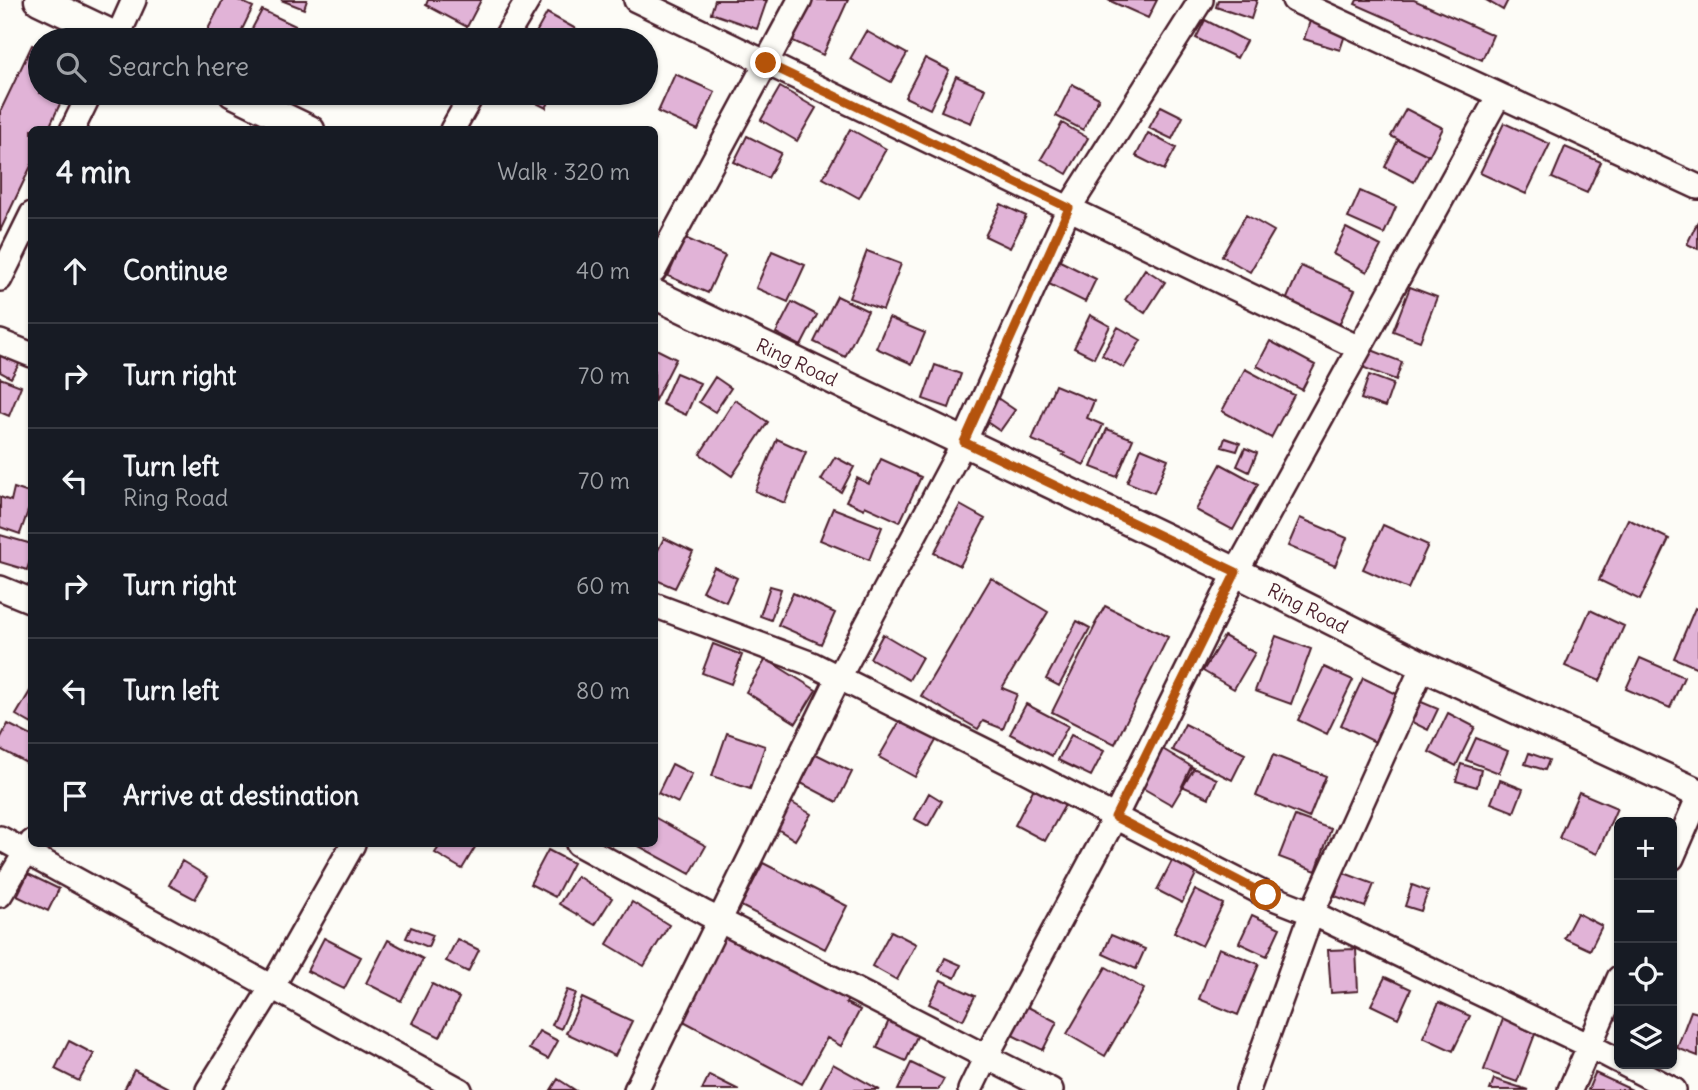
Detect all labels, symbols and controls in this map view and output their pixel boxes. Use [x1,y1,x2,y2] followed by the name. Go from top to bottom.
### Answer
[28,28,658,105] search box
[750,47,781,78] route end
[52,48,90,86] icon: search
[108,50,249,83] text: Search here
[56,153,131,191] text: 4 min
[497,157,630,186] text: Walk · 320 m
[56,252,94,290] icon: ahead
[123,254,228,287] text: Continue
[576,256,630,285] text: 40 m
[752,333,842,391] street label: Ring Road
[56,357,94,395] icon: right
[123,359,236,392] text: Turn right
[578,361,630,390] text: 70 m
[123,450,219,483] text: Turn left
[56,462,94,500] icon: left
[578,466,630,495] text: 70 m
[123,483,228,512] text: Ring Road
[56,567,94,605] icon: right
[123,569,236,602] text: Turn right
[576,571,630,600] text: 60 m
[1264,578,1352,638] street label: Ring Road
[56,672,94,710] icon: left
[123,674,219,707] text: Turn left
[576,676,630,705] text: 80 m
[56,777,94,815] icon: arrive
[123,779,359,812] text: Arrive at destination
[1614,817,1677,1069] map controls
[1614,817,1677,880] button: +
[1250,879,1281,910] route start
[1614,880,1677,943] button: −
[1614,943,1677,1006] button: locate
[1614,1006,1677,1069] button: layers

